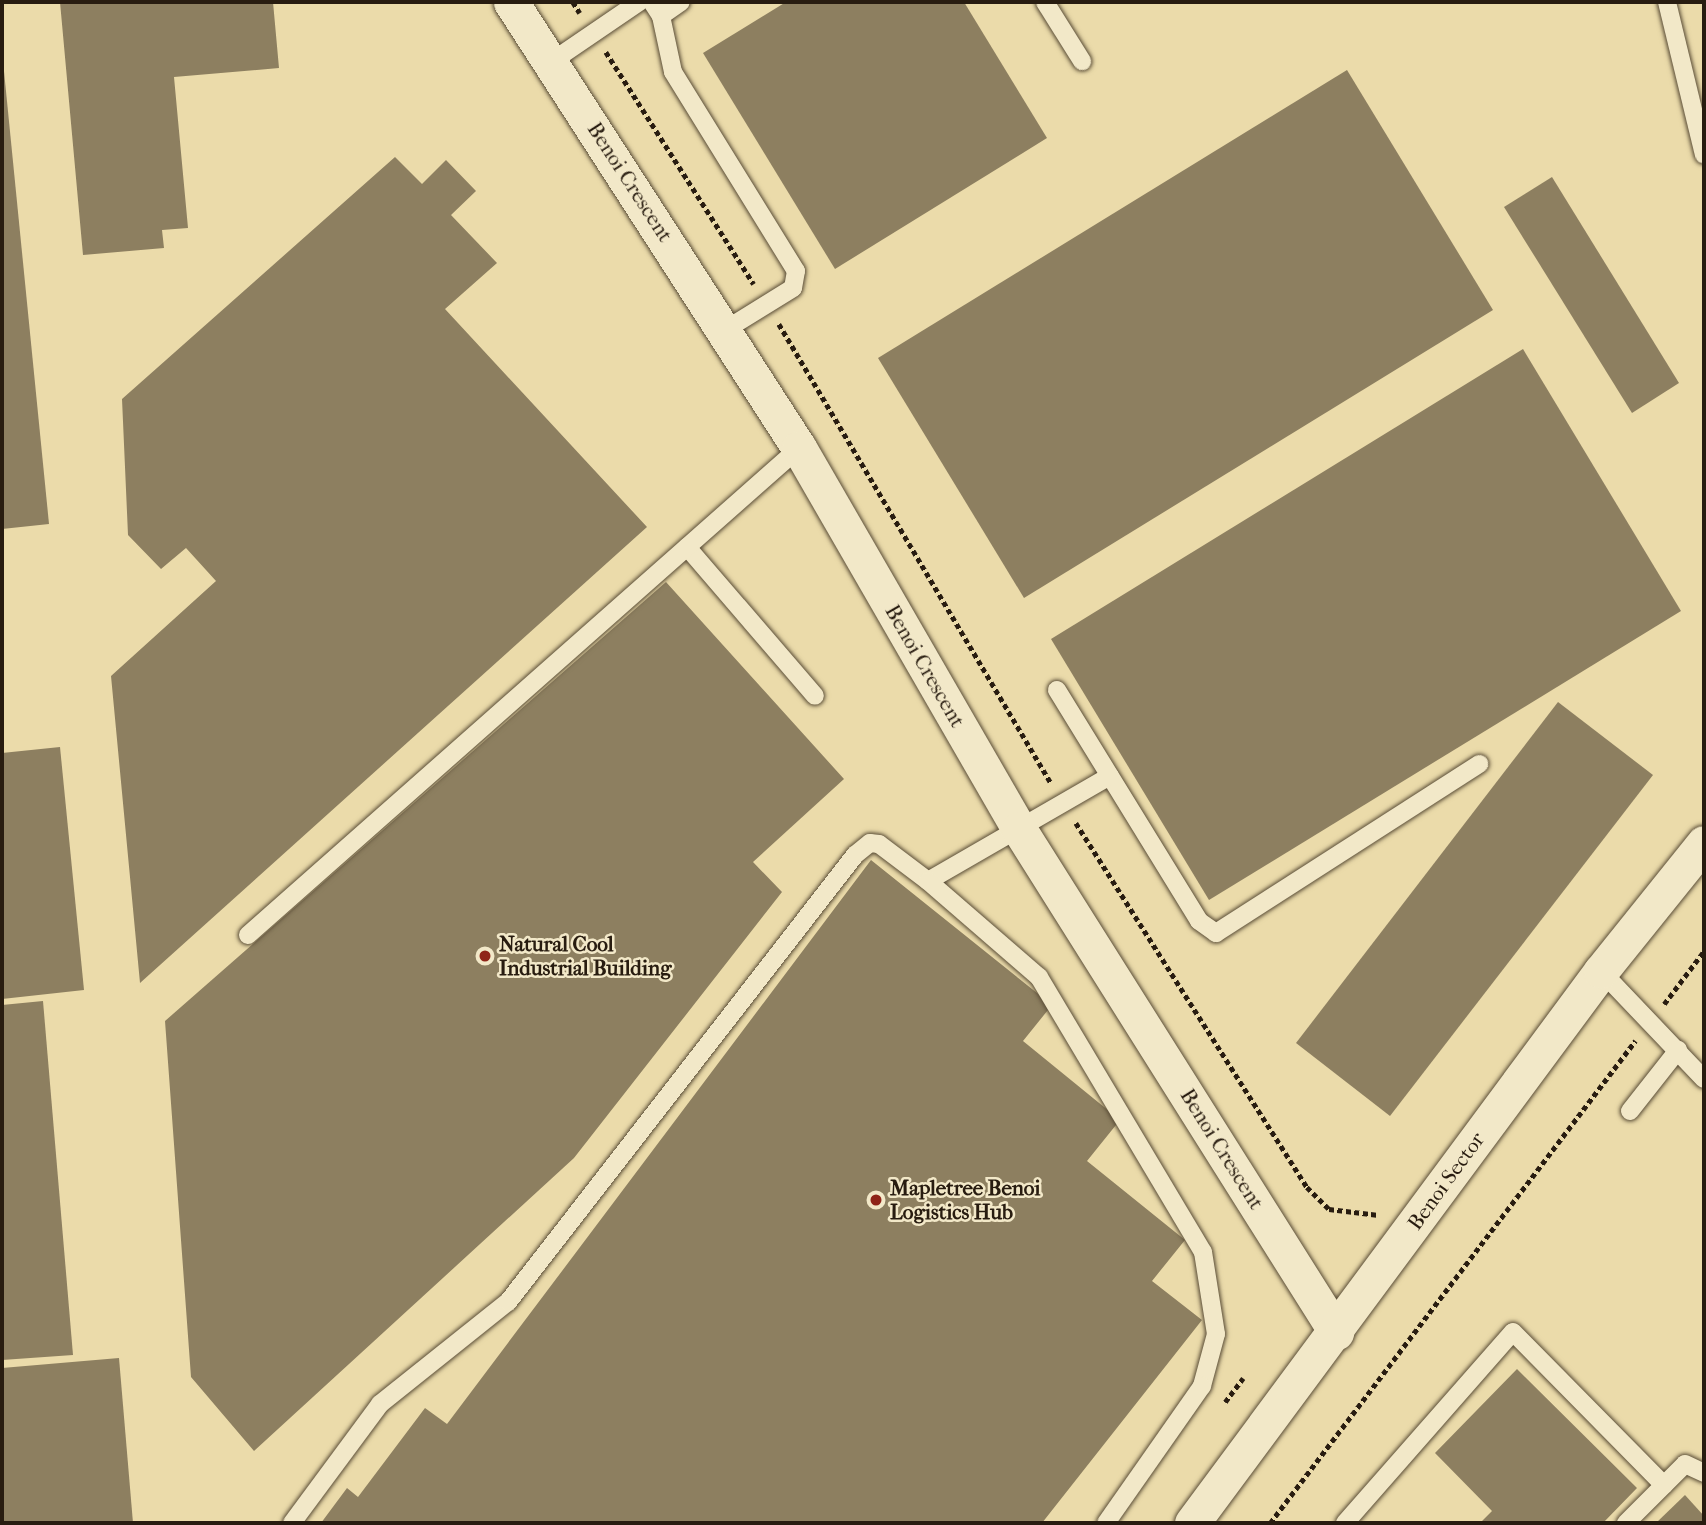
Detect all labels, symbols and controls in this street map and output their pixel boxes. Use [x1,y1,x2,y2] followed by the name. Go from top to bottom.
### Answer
[582,117,678,247] street label: Benoi Crescent
[880,600,970,732] street label: Benoi Crescent
[499,931,671,981] place label: Natural Cool Industrial Building
[477,948,493,964] marker: Natural Cool Industrial Building
[1175,1084,1269,1214] street label: Benoi Crescent
[1402,1127,1490,1235] street label: Benoi Sector
[890,1175,1041,1225] place label: Mapletree Benoi Logistics Hub
[868,1192,884,1208] marker: Mapletree Benoi Logistics Hub

